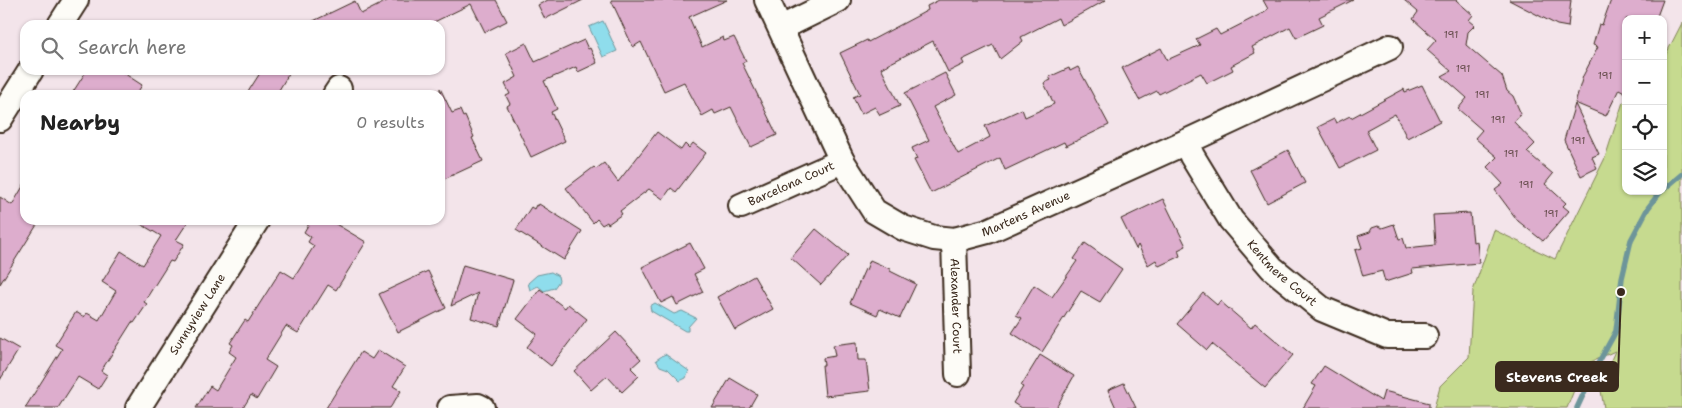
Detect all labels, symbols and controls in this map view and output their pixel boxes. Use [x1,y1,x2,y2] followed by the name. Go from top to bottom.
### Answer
[1622,15,1667,195] map controls
[1622,15,1667,60] button: +
[20,20,445,75] search box
[1444,28,1458,41] house number: 191
[38,34,66,62] icon: search
[78,35,187,60] text: Search here
[1622,60,1667,105] button: −
[1456,62,1470,75] house number: 191
[1598,69,1612,82] house number: 191
[1475,88,1489,101] house number: 191
[1622,105,1667,150] button: locate
[40,109,120,137] text: Nearby
[356,112,425,133] text: 0 results
[1491,113,1505,126] house number: 191
[1571,134,1585,147] house number: 191
[1504,147,1518,160] house number: 191
[1622,150,1667,195] button: layers
[745,157,837,210] street label: Barcelona Court
[1519,178,1533,191] house number: 191
[980,187,1073,240] street label: Martens Avenue
[1544,207,1558,220] house number: 191
[1243,236,1320,310] street label: Kentmere Court
[947,258,965,354] street label: Alexander Court
[166,270,229,358] street label: Sunnyview Lane
[1496,362,1618,391] callout: Stevens Creek
[1506,368,1608,386] text: Stevens Creek

